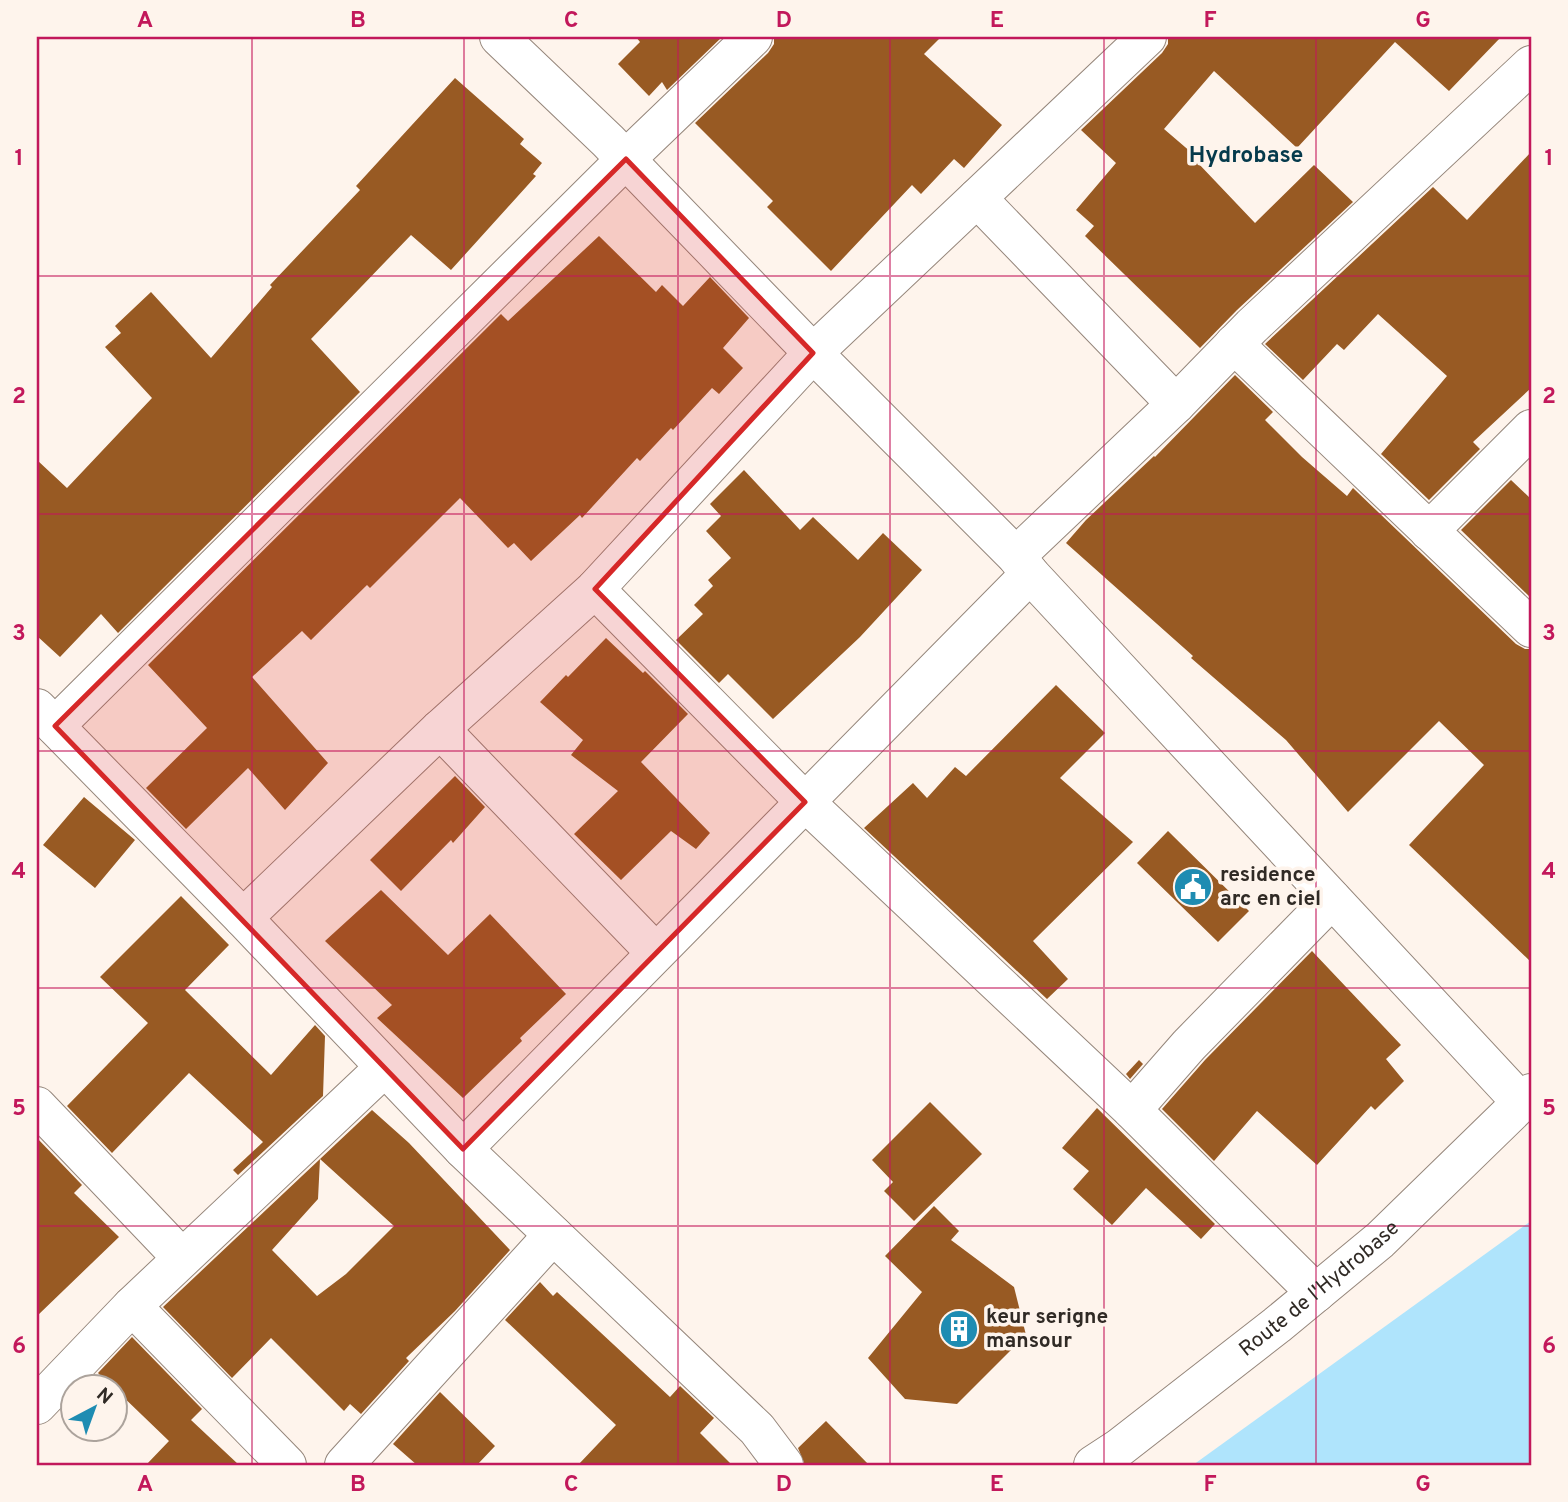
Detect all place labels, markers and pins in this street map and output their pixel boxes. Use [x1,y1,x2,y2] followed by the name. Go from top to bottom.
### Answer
[1220,862,1321,913] place label: residence arc en ciel
[1172,866,1214,908] public building icon: residence arc en ciel
[986,1304,1108,1355] place label: keur serigne mansour
[938,1308,980,1350] building icon: keur serigne mansour

